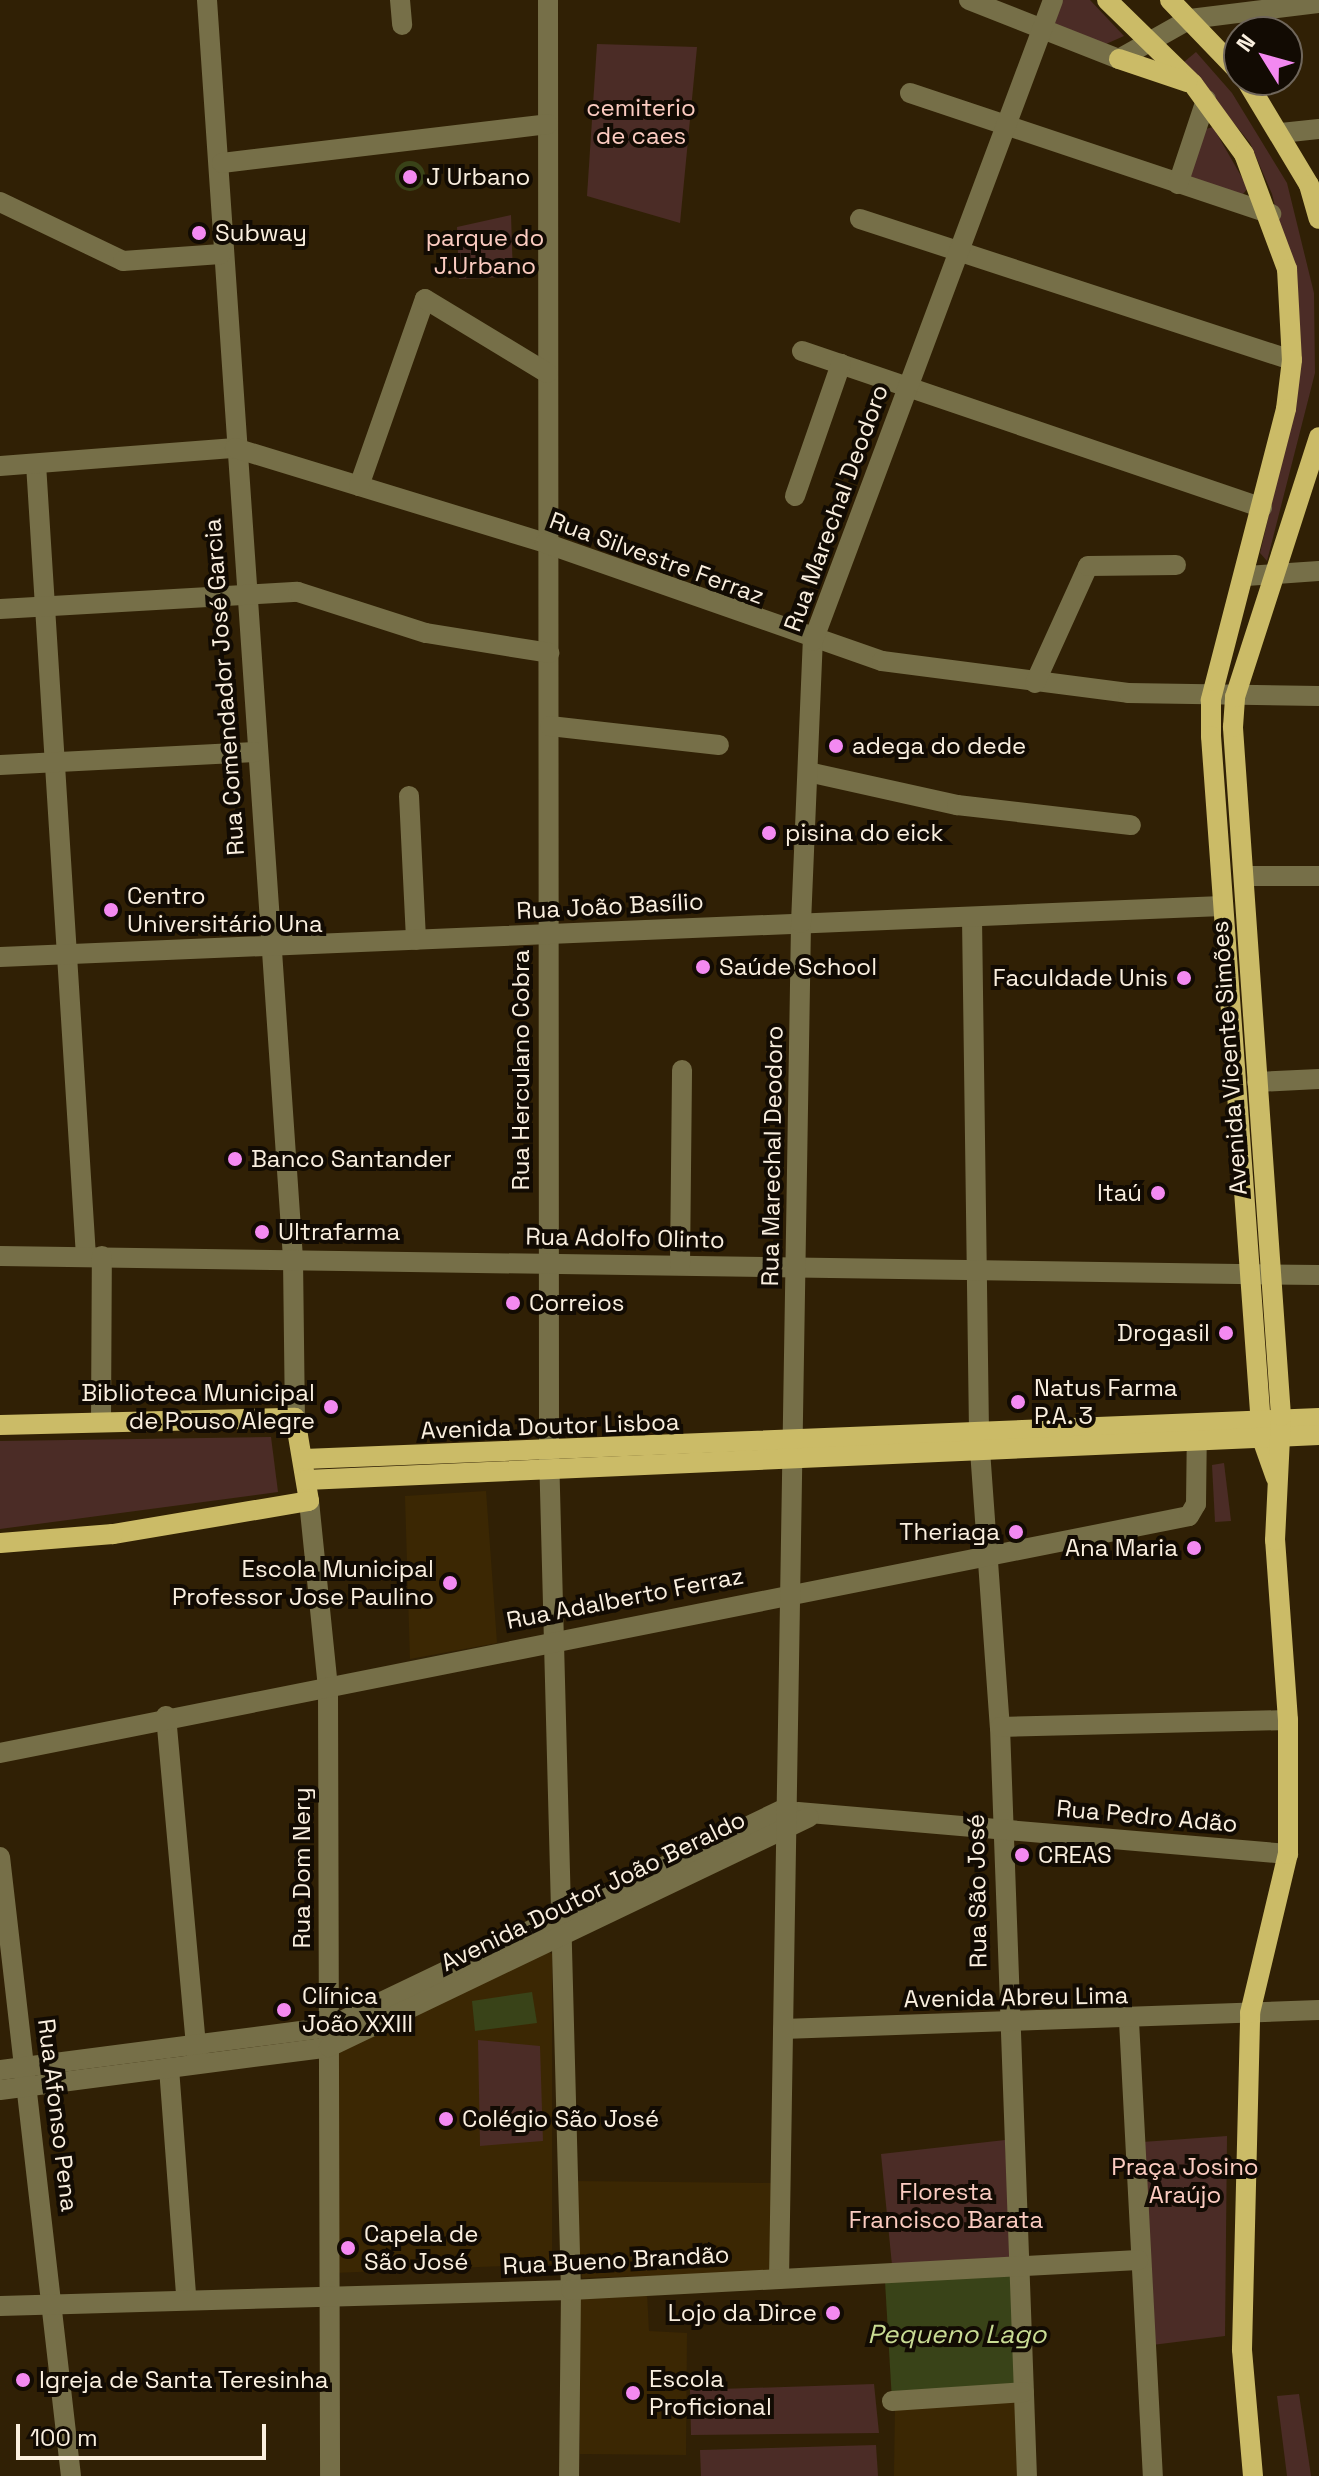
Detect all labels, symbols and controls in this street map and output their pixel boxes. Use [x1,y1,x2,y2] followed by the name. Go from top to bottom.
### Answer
[1223,16,1303,96] north arrow
[1230,28,1261,57] text: N
[586,94,696,150] park label: cemiterio de caes
[426,163,530,191] place label: J Urbano
[401,168,419,186] marker: J Urbano
[215,219,307,247] place label: Subway
[190,224,208,242] marker: Subway
[426,224,544,280] park label: parque do J.Urbano
[778,381,894,635] street label: Rua Marechal Deodoro
[546,506,768,610] street label: Rua Silvestre Ferraz
[198,518,250,856] street label: Rua Comendador José Garcia
[852,732,1026,760] place label: adega do dede
[827,737,845,755] marker: adega do dede
[785,819,943,847] place label: pisina do eick
[760,824,778,842] marker: pisina do eick
[127,882,323,938] place label: Centro Universitário Una
[516,887,704,925] street label: Rua João Basílio
[102,901,120,919] marker: Centro Universitário Una
[1205,920,1253,1196] street label: Avenida Vicente Simões
[507,950,535,1190] street label: Rua Herculano Cobra
[719,953,877,981] place label: Saúde School
[694,958,712,976] marker: Saúde School
[993,964,1168,992] place label: Faculdade Unis
[1175,969,1193,987] marker: Faculdade Unis
[755,1025,789,1287] street label: Rua Marechal Deodoro
[251,1145,452,1173] place label: Banco Santander
[226,1150,244,1168] marker: Banco Santander
[1097,1179,1142,1207] place label: Itaú
[1149,1184,1167,1202] marker: Itaú
[278,1218,400,1246] place label: Ultrafarma
[525,1222,725,1254] street label: Rua Adolfo Olinto
[253,1223,271,1241] marker: Ultrafarma
[529,1289,624,1317] place label: Correios
[504,1294,522,1312] marker: Correios
[1117,1319,1210,1347] place label: Drogasil
[1217,1324,1235,1342] marker: Drogasil
[1034,1374,1178,1430] place label: Natus Farma P.A. 3
[81,1379,315,1435] place label: Biblioteca Municipal de Pouso Alegre
[1009,1393,1027,1411] marker: Natus Farma P.A. 3
[322,1398,340,1416] marker: Biblioteca Municipal de Pouso Alegre
[420,1407,680,1445] street label: Avenida Doutor Lisboa
[899,1518,1000,1546] place label: Theriaga
[1007,1523,1025,1541] marker: Theriaga
[1065,1534,1178,1562] place label: Ana Maria
[1185,1539,1203,1557] marker: Ana Maria
[172,1555,434,1611] place label: Escola Municipal Professor Jose Paulino
[504,1561,746,1635] street label: Rua Adalberto Ferraz
[441,1574,459,1592] marker: Escola Municipal Professor Jose Paulino
[288,1787,316,1949] street label: Rua Dom Nery
[1055,1794,1239,1838] street label: Rua Pedro Adão
[436,1805,750,1977] street label: Avenida Doutor João Beraldo
[961,1814,993,1968] street label: Rua São José
[1038,1841,1112,1869] place label: CREAS
[1013,1846,1031,1864] marker: CREAS
[903,1981,1129,2013] street label: Avenida Abreu Lima
[302,1982,413,2038] place label: Clínica João XXIII
[273,1999,295,2021] marker: Clínica João XXIII
[32,2017,84,2213] street label: Rua Afonso Pena
[462,2105,659,2133] place label: Colégio São José
[437,2110,455,2128] marker: Colégio São José
[1111,2153,1259,2209] park label: Praça Josino Araújo
[849,2178,1043,2234] park label: Floresta Francisco Barata
[364,2220,478,2276] place label: Capela de São José
[339,2239,357,2257] marker: Capela de São José
[502,2240,730,2280] street label: Rua Bueno Brandão
[668,2299,817,2327] place label: Lojo da Dirce
[824,2304,842,2322] marker: Lojo da Dirce
[868,2319,1046,2351] water label: Pequeno Lago
[649,2365,772,2421] place label: Escola Proficional
[39,2366,329,2394] place label: Igreja de Santa Teresinha
[14,2371,32,2389] marker: Igreja de Santa Teresinha
[624,2384,642,2402] marker: Escola Proficional
[20,2408,270,2458] scale bar
[30,2422,98,2453] text: 100 m

